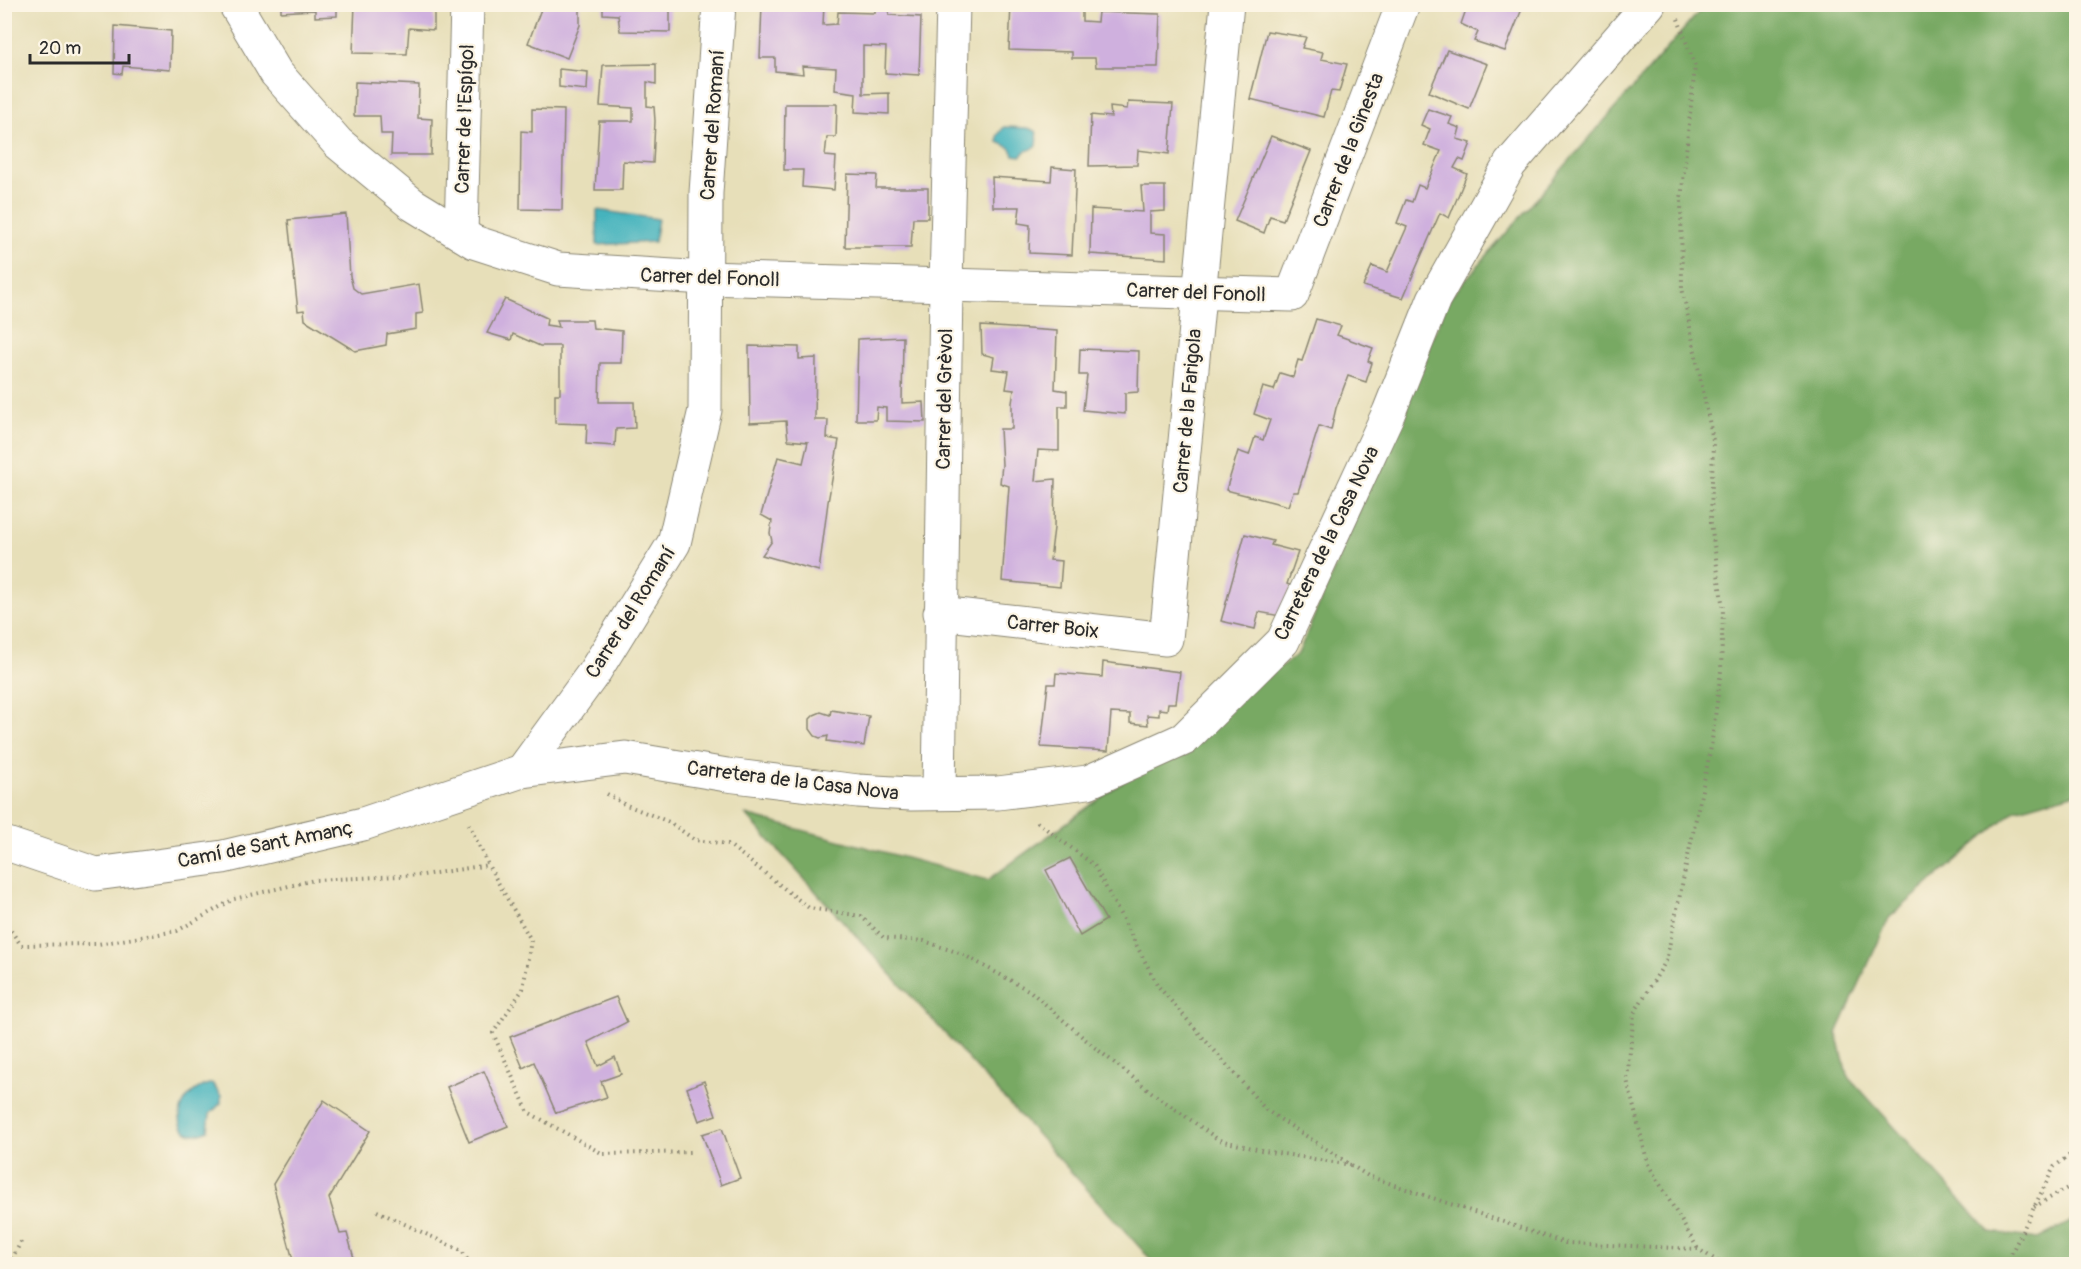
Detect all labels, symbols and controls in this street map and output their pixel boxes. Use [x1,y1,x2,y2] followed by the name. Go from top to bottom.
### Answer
[30,27,129,65] scale bar
[39,37,81,60] text: 20 m
[449,44,480,194] street label: Carrer de l'Espígol
[695,49,730,201] street label: Carrer del Romaní
[1307,69,1389,231] street label: Carrer de la Ginesta
[640,263,780,292] street label: Carrer del Fonoll
[1126,278,1266,307] street label: Carrer del Fonoll
[931,328,958,470] street label: Carrer del Grèvol
[1168,328,1207,494] street label: Carrer de la Farigola
[1268,442,1384,645] street label: Carretera de la Casa Nova
[580,542,681,683] street label: Carrer del Romaní
[1006,609,1100,644] street label: Carrer Boix
[685,755,900,806] street label: Carretera de la Casa Nova
[175,815,355,874] street label: Camí de Sant Amanç

